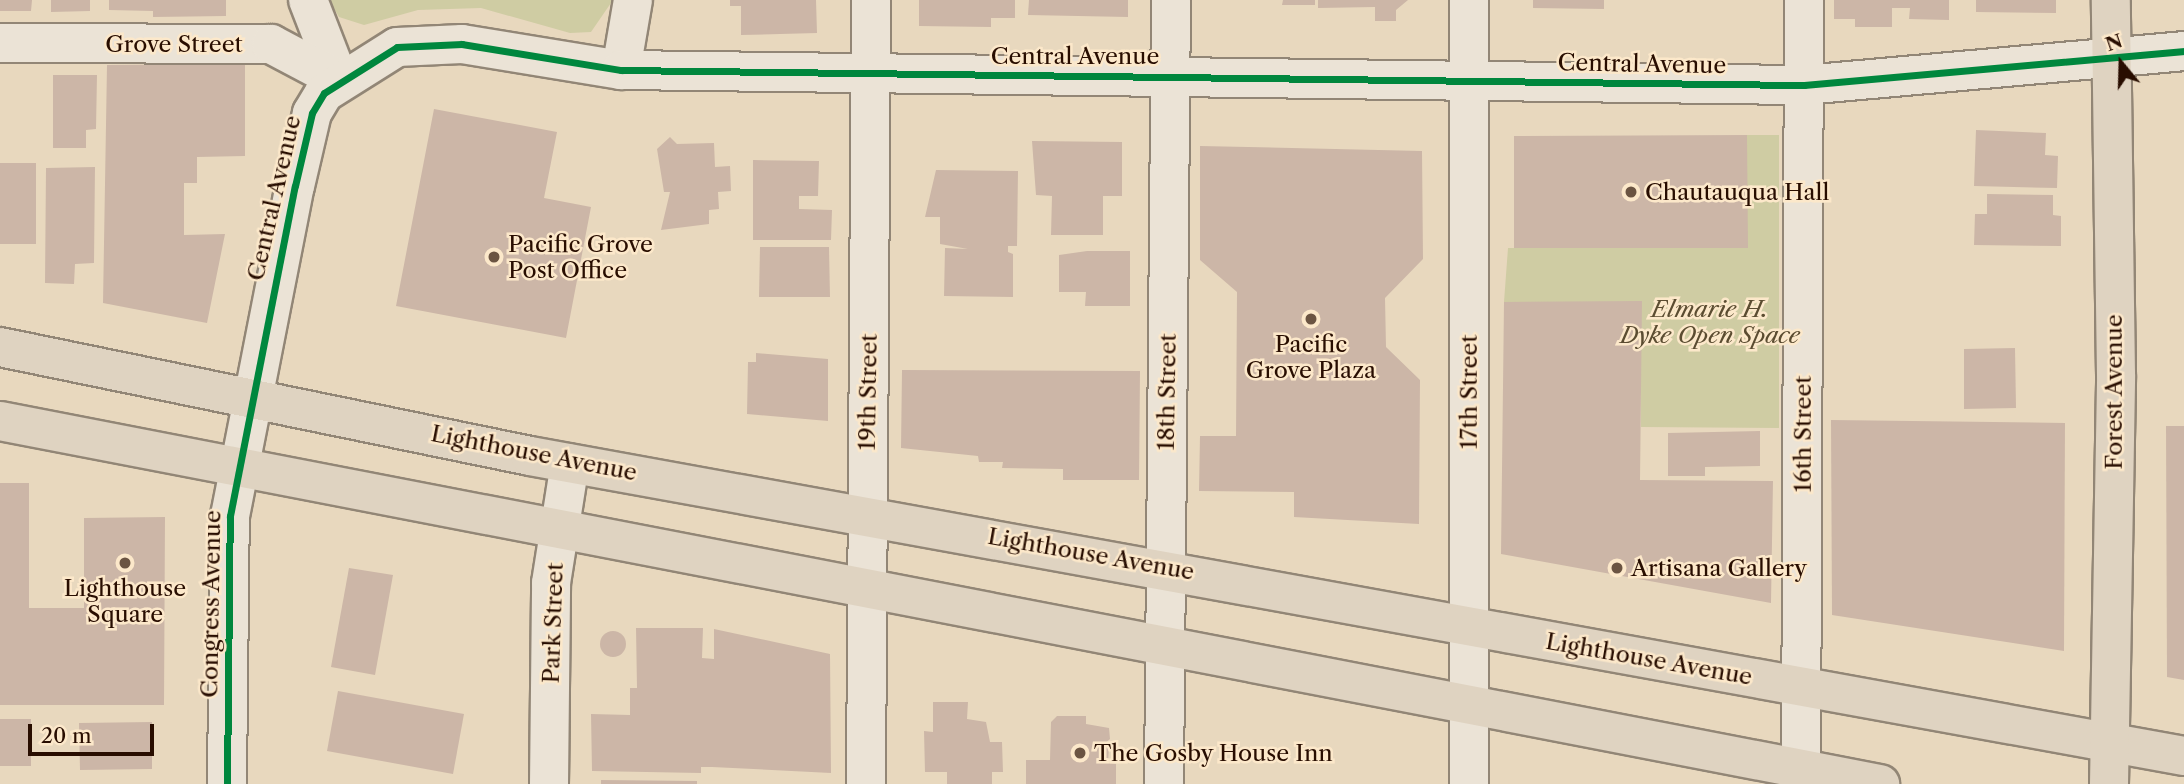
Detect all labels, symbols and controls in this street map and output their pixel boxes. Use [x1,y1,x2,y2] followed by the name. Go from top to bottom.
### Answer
[2086,28,2156,98] north arrow
[2102,29,2126,56] text: N
[105,30,243,58] street label: Grove Street
[990,42,1160,70] street label: Central Avenue
[1557,49,1727,79] street label: Central Avenue
[241,112,307,284] street label: Central Avenue
[1645,178,1830,206] place label: Chautauqua Hall
[1623,184,1639,200] marker: Chautauqua Hall
[508,230,653,284] place label: Pacific Grove Post Office
[486,249,502,265] marker: Pacific Grove Post Office
[1620,295,1800,349] park label: Elmarie H. Dyke Open Space
[1303,311,1319,327] marker: Pacific Grove Plaza
[2100,314,2128,470] street label: Forest Avenue
[1246,330,1376,384] place label: Pacific Grove Plaza
[853,333,883,451] street label: 19th Street
[1152,333,1182,451] street label: 18th Street
[1455,335,1483,449] street label: 17th Street
[1789,376,1817,492] street label: 16th Street
[428,419,640,487] street label: Lighthouse Avenue
[196,510,226,698] street label: Congress Avenue
[985,522,1197,586] street label: Lighthouse Avenue
[1631,554,1807,582] place label: Artisana Gallery
[117,555,133,571] marker: Lighthouse Square
[1609,560,1625,576] marker: Artisana Gallery
[537,562,569,684] street label: Park Street
[64,574,186,628] place label: Lighthouse Square
[1543,627,1755,691] street label: Lighthouse Avenue
[32,710,158,754] scale bar
[41,723,92,748] text: 20 m
[1094,739,1333,767] place label: The Gosby House Inn
[1072,745,1088,761] marker: The Gosby House Inn

